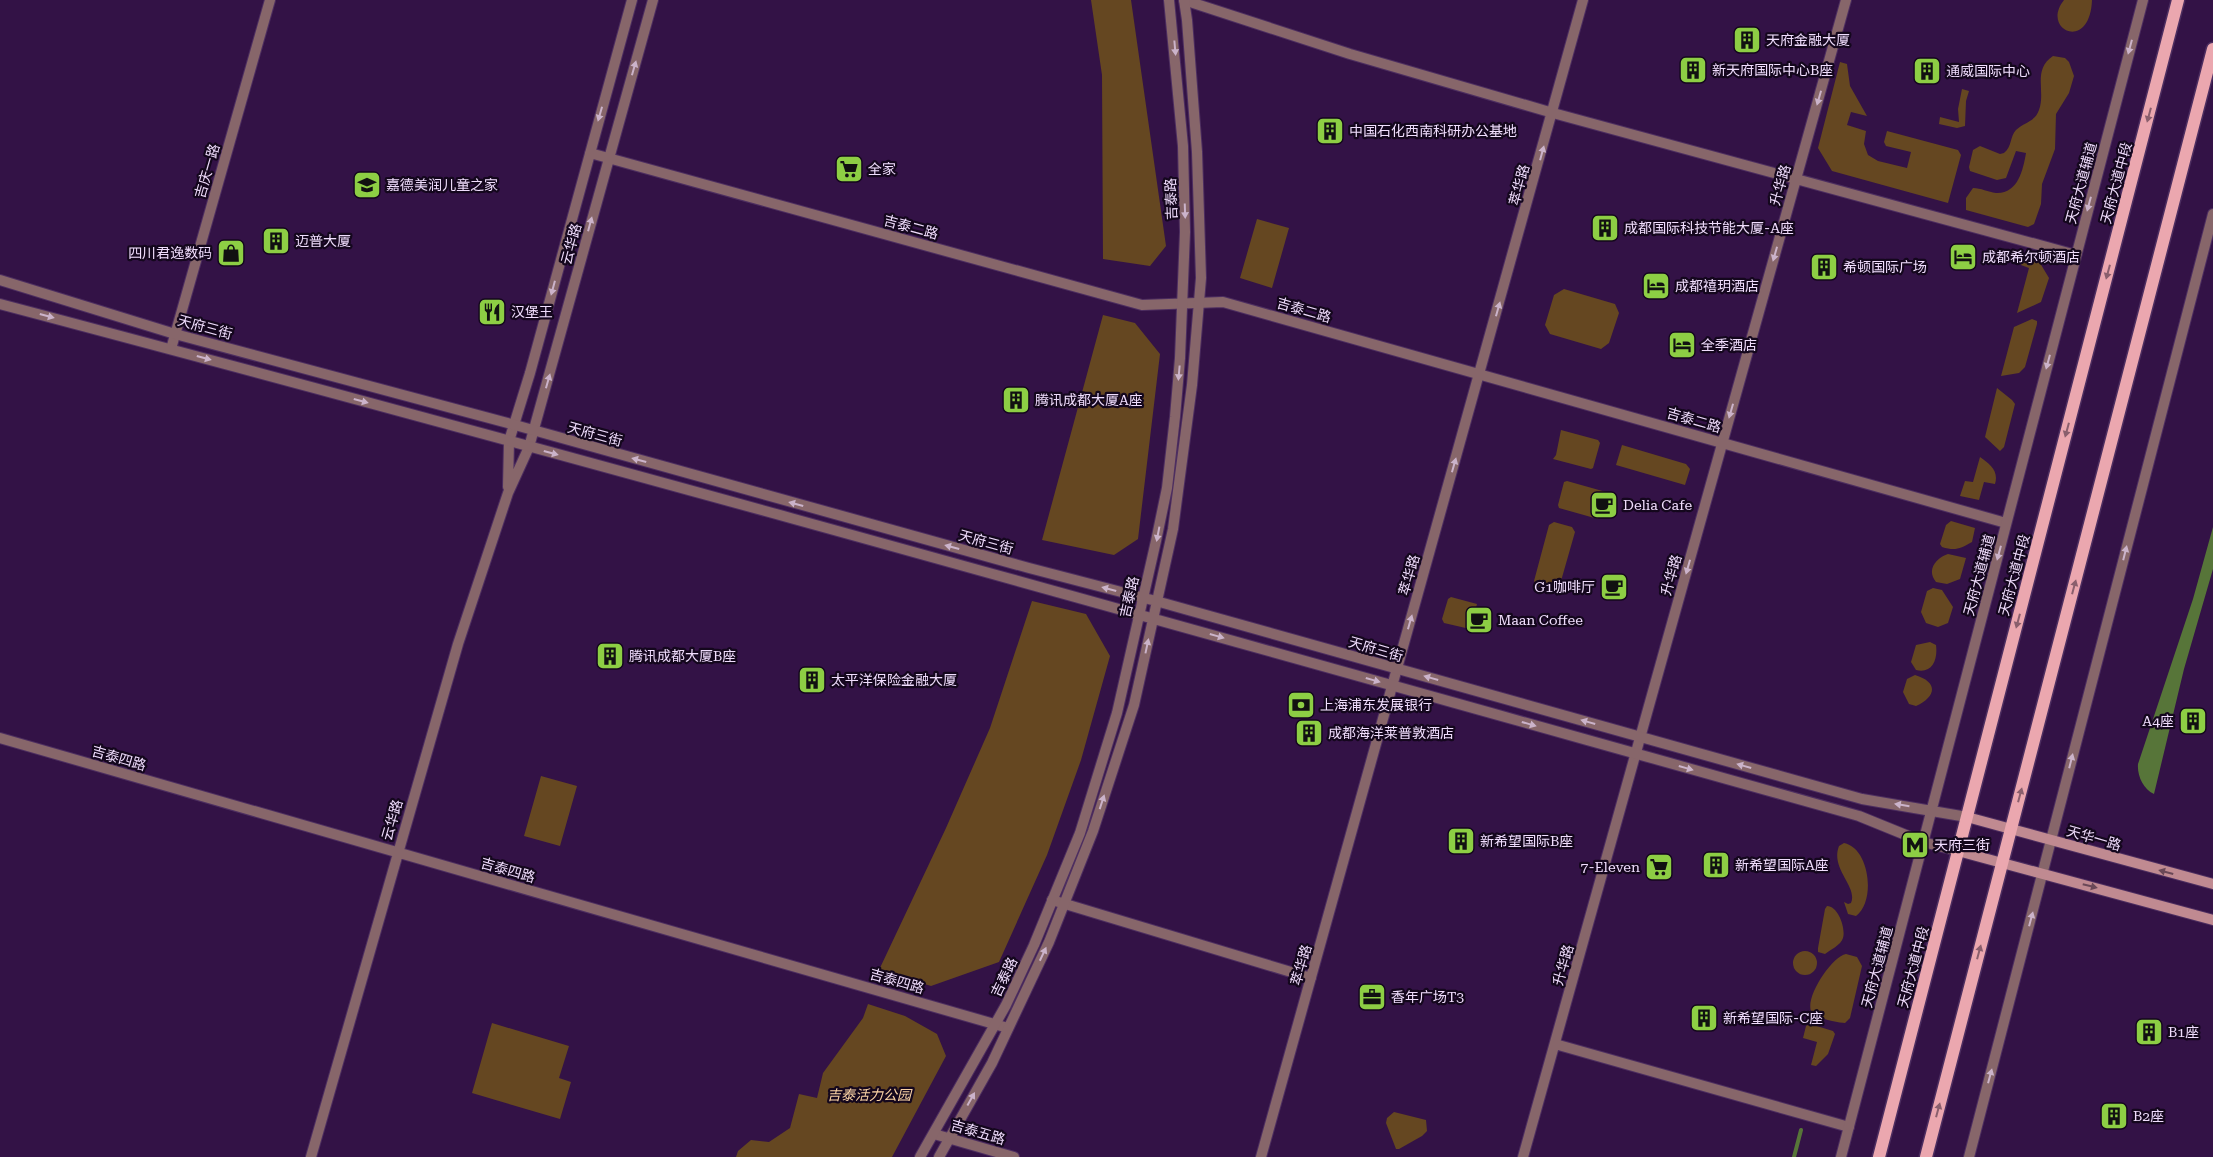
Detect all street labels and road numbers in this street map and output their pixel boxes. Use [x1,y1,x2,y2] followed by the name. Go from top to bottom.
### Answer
[2062,140,2100,226] street label: 天府大道辅道
[2097,140,2135,226] street label: 天府大道中段
[192,142,222,200] street label: 吉庆一路
[1506,163,1532,207] street label: 萃华路
[1767,163,1793,207] street label: 升华路
[1162,178,1180,220] street label: 吉泰路
[882,212,940,242] street label: 吉泰二路
[558,222,584,266] street label: 云华路
[1275,295,1333,325] street label: 吉泰二路
[176,312,234,342] street label: 天府三街
[1665,405,1723,435] street label: 吉泰二路
[566,419,624,449] street label: 天府三街
[957,527,1015,557] street label: 天府三街
[1960,532,1998,618] street label: 天府大道辅道
[1995,532,2033,618] street label: 天府大道中段
[1396,553,1422,597] street label: 萃华路
[1658,553,1684,597] street label: 升华路
[1116,575,1142,619] street label: 吉泰路
[1347,634,1405,664] street label: 天府三街
[90,743,148,773] street label: 吉泰四路
[379,798,405,842] street label: 云华路
[2065,823,2123,853] street label: 天华一路
[479,855,537,885] street label: 吉泰四路
[1858,924,1896,1010] street label: 天府大道辅道
[1894,924,1932,1010] street label: 天府大道中段
[1288,943,1314,987] street label: 萃华路
[1550,943,1576,987] street label: 升华路
[988,955,1020,999] street label: 吉泰路
[868,966,926,996] street label: 吉泰四路
[949,1117,1007,1147] street label: 吉泰五路

